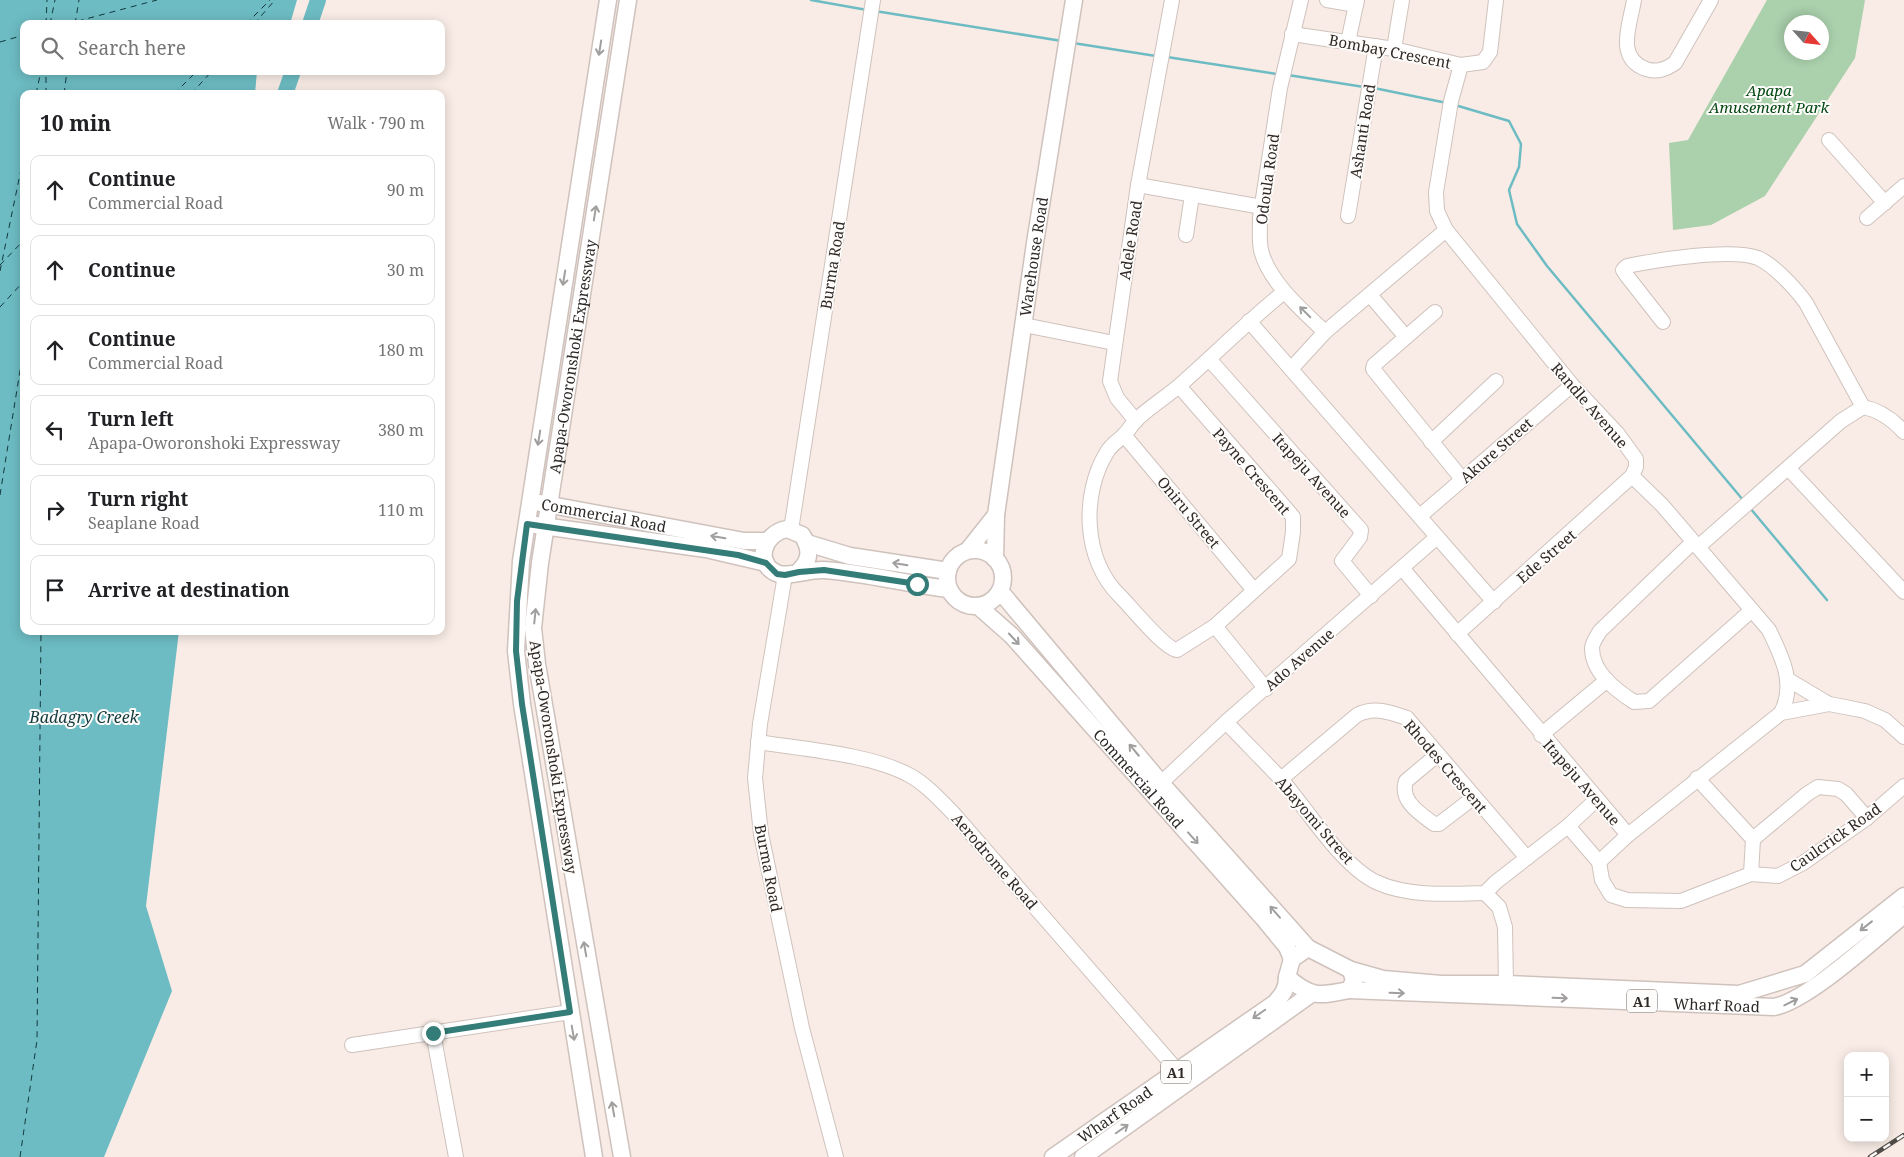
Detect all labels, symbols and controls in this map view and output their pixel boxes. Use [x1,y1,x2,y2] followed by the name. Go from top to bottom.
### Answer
[1784,15,1829,60] north arrow
[20,20,445,75] search box
[1327,29,1453,73] street label: Bombay Crescent
[38,34,66,62] icon: search
[78,35,186,61] text: Search here
[595,40,605,56] one-way arrow
[1708,80,1830,117] park label: Apapa Amusement Park
[1345,82,1379,180] street label: Ashanti Road
[40,109,111,137] text: 10 min
[328,112,425,134] text: Walk · 790 m
[1251,132,1283,226] street label: Odoula Road
[88,166,176,192] text: Continue
[41,176,69,204] icon: ahead
[387,179,424,201] text: 90 m
[88,192,223,214] text: Commercial Road
[1015,195,1052,318] street label: Warehouse Road
[1114,199,1146,281] street label: Adele Road
[590,205,600,221] one-way arrow
[815,219,849,311] street label: Burma Road
[544,237,601,475] street label: Apapa-Oworonshoki Expressway
[41,256,69,284] icon: ahead
[88,257,176,283] text: Continue
[387,259,424,281] text: 30 m
[559,269,569,285] one-way arrow
[1298,306,1311,318] one-way arrow
[88,326,176,352] text: Continue
[41,336,69,364] icon: ahead
[378,339,424,361] text: 180 m
[88,352,223,374] text: Commercial Road
[1547,358,1633,452] street label: Randle Avenue
[88,406,174,432] text: Turn left
[1456,413,1536,487] street label: Akure Street
[41,416,69,444] icon: left
[378,419,424,441] text: 380 m
[1209,423,1295,519] street label: Payne Crescent
[1268,428,1356,522] street label: Itapeju Avenue
[534,430,544,446] one-way arrow
[88,432,340,454] text: Apapa-Oworonshoki Expressway
[1153,472,1225,552] street label: Oniru Street
[88,486,188,512] text: Turn right
[540,493,668,536] street label: Commercial Road
[41,496,69,524] icon: right
[378,499,424,521] text: 110 m
[88,512,200,534] text: Seaplane Road
[1512,525,1580,587] street label: Ede Street
[711,532,727,542] one-way arrow
[892,558,908,568] one-way arrow
[906,573,929,596] route start
[41,576,69,604] icon: arrive
[88,577,290,603] text: Arrive at destination
[530,608,539,624] one-way arrow
[1260,623,1338,695] street label: Ado Avenue
[1008,633,1020,645] one-way arrow
[526,639,582,876] street label: Apapa-Oworonshoki Expressway
[28,706,140,728] water label: Badagry Creek
[1400,715,1492,817] street label: Rhodes Crescent
[1089,724,1188,832] street label: Commercial Road
[1539,735,1625,829] street label: Itapeju Avenue
[1128,744,1139,757] one-way arrow
[1271,772,1359,868] street label: Abayomi Street
[1785,798,1885,876] street label: Caulcrick Road
[948,809,1042,913] street label: Aerodrome Road
[751,822,787,914] street label: Burma Road
[1187,832,1198,845] one-way arrow
[1270,906,1281,919] one-way arrow
[1860,921,1873,932] one-way arrow
[580,941,590,957] one-way arrow
[1389,988,1405,998] one-way arrow
[1627,989,1657,1012] road number: A1
[1551,993,1567,1003] one-way arrow
[1673,993,1760,1016] street label: Wharf Road
[1783,996,1798,1006] one-way arrow
[1253,1009,1267,1019] one-way arrow
[422,1022,445,1045] route end
[569,1024,579,1040] one-way arrow
[1844,1052,1889,1142] map controls
[1844,1052,1889,1097] button: +
[1161,1060,1191,1084] road number: A1
[1073,1081,1156,1147] street label: Wharf Road
[1844,1097,1889,1142] button: −
[608,1101,618,1117] one-way arrow
[1115,1124,1129,1134] one-way arrow

